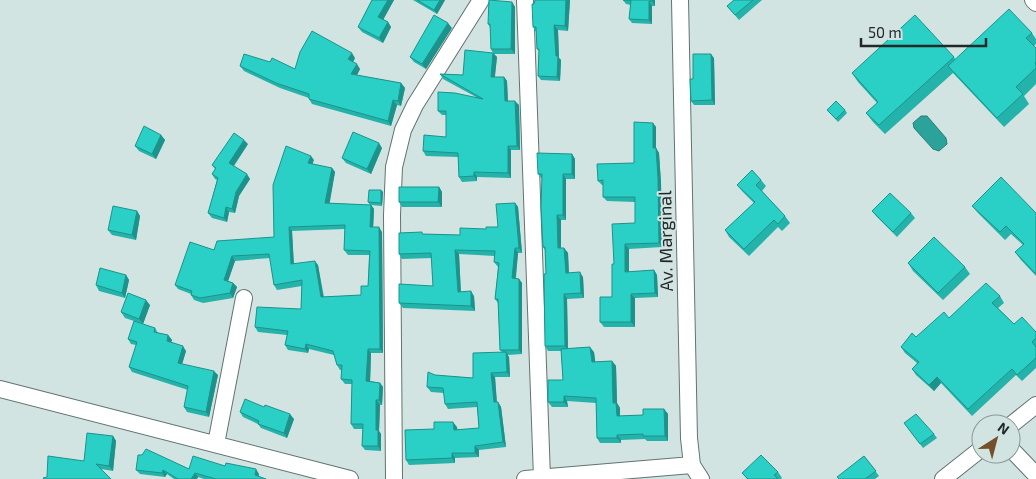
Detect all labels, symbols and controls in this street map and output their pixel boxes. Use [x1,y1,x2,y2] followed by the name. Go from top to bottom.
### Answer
[861,15,986,47] scale bar
[868,23,902,41] text: 50 m
[653,190,677,292] street label: Av. Marginal
[971,414,1021,464] north arrow
[995,418,1013,438] text: N

